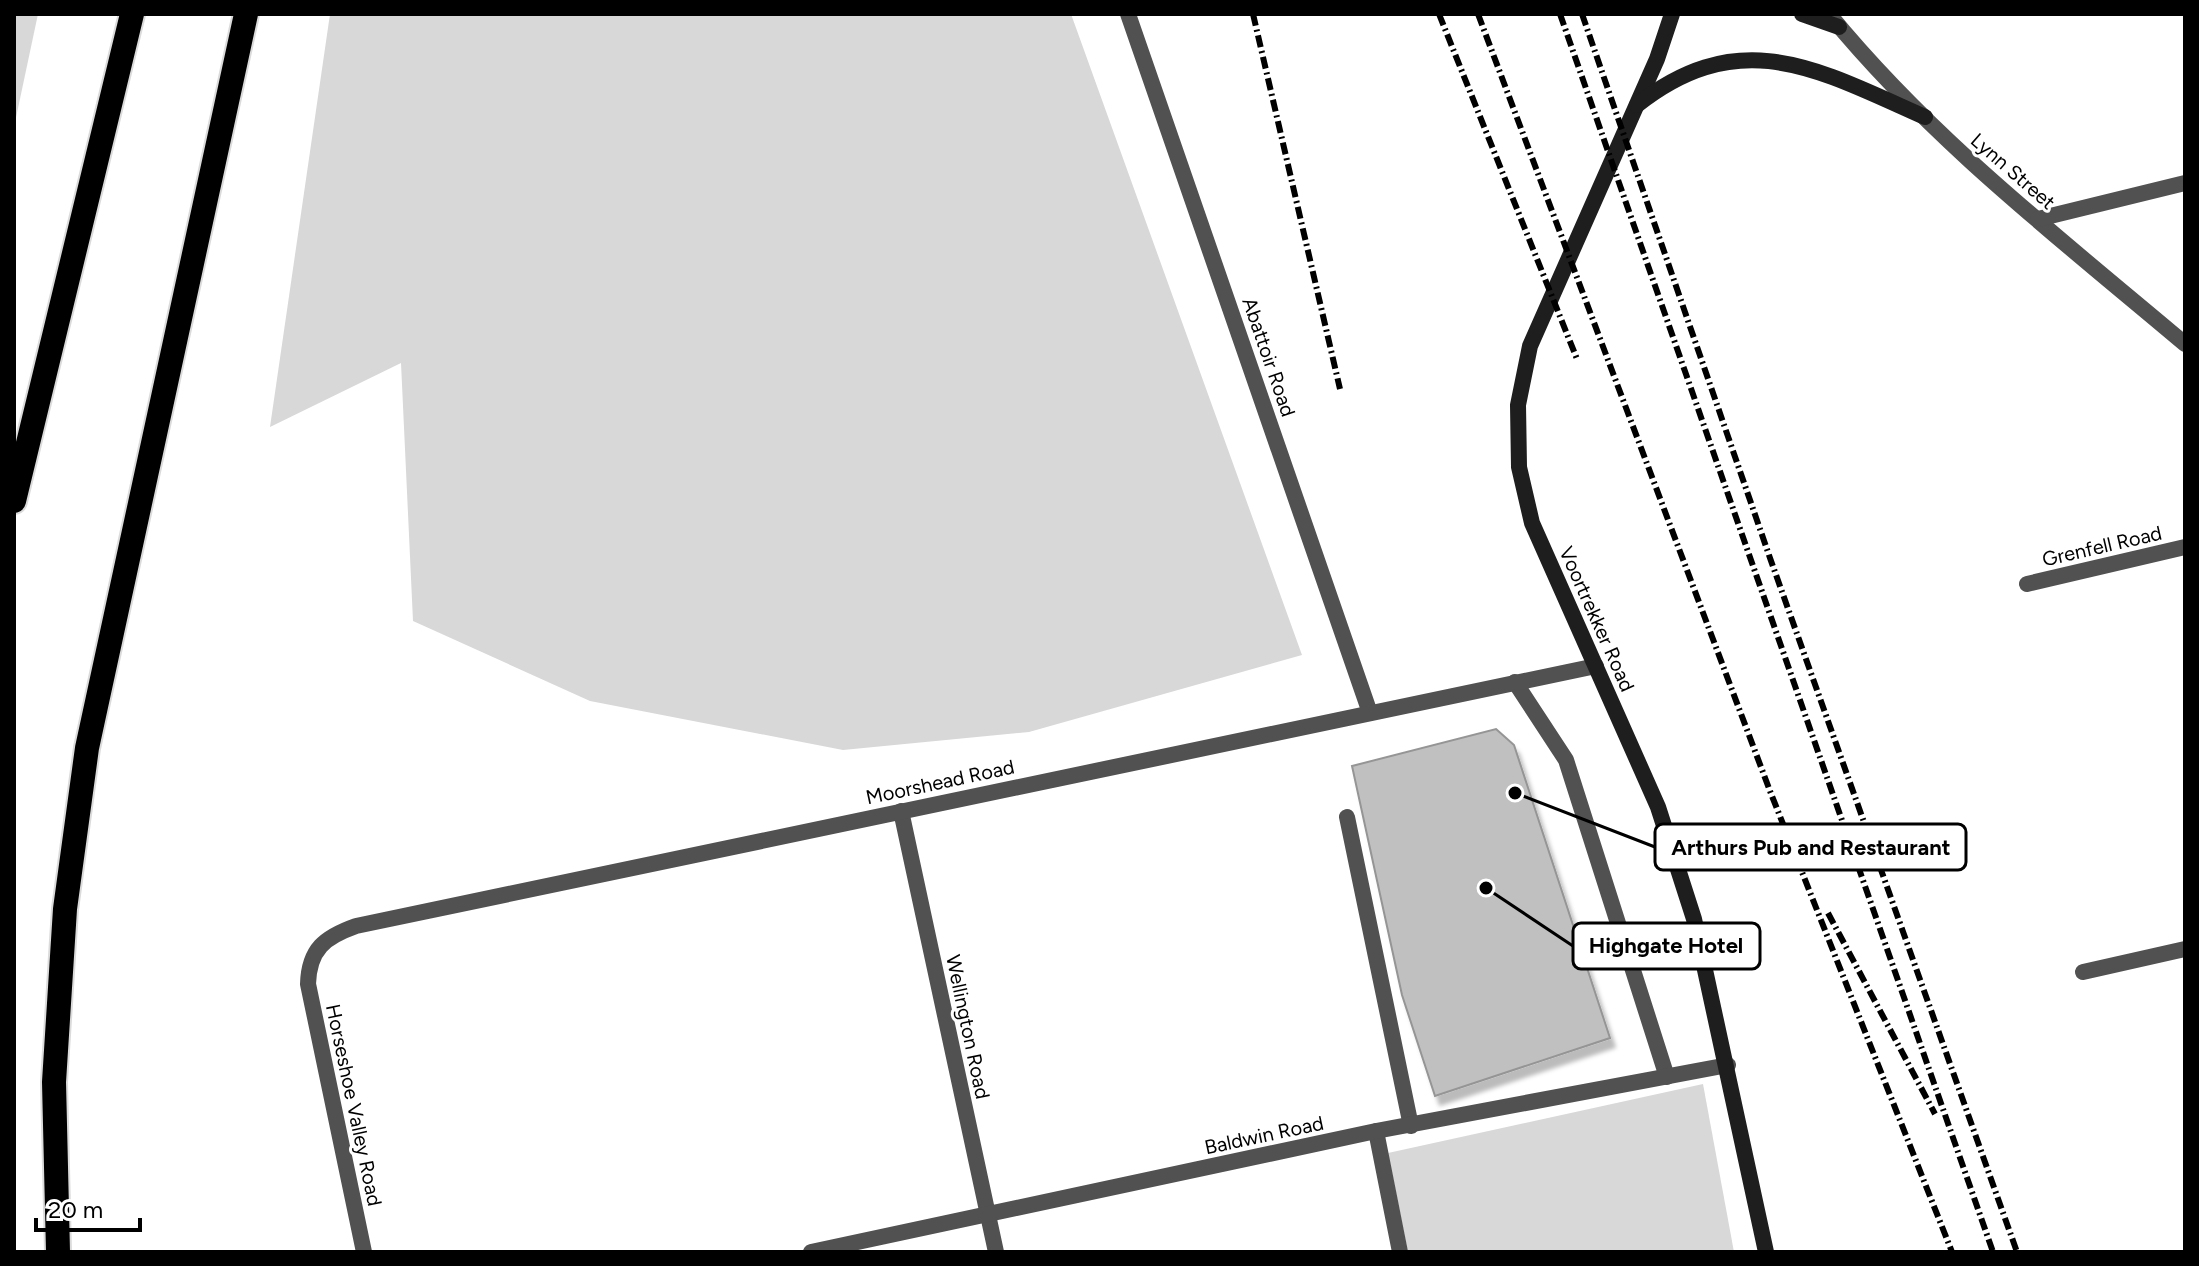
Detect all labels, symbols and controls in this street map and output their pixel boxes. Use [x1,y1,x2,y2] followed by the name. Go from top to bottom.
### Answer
[1966,128,2060,214] street label: Lynn Street
[1237,294,1301,420] street label: Abattoir Road
[2040,521,2164,571] street label: Grenfell Road
[1554,543,1640,695] street label: Voortrekker Road
[864,755,1016,809] street label: Moorshead Road
[1655,824,1966,870] callout: Arthurs Pub and Restaurant
[1671,834,1951,861] text: Arthurs Pub and Restaurant
[1573,923,1760,969] callout: Highgate Hotel
[1589,932,1743,959] text: Highgate Hotel
[941,953,995,1101] street label: Wellington Road
[321,1002,387,1208] street label: Horseshoe Valley Road
[1202,1111,1326,1159] street label: Baldwin Road
[36,1182,140,1232] scale bar
[48,1195,103,1224] text: 20 m

